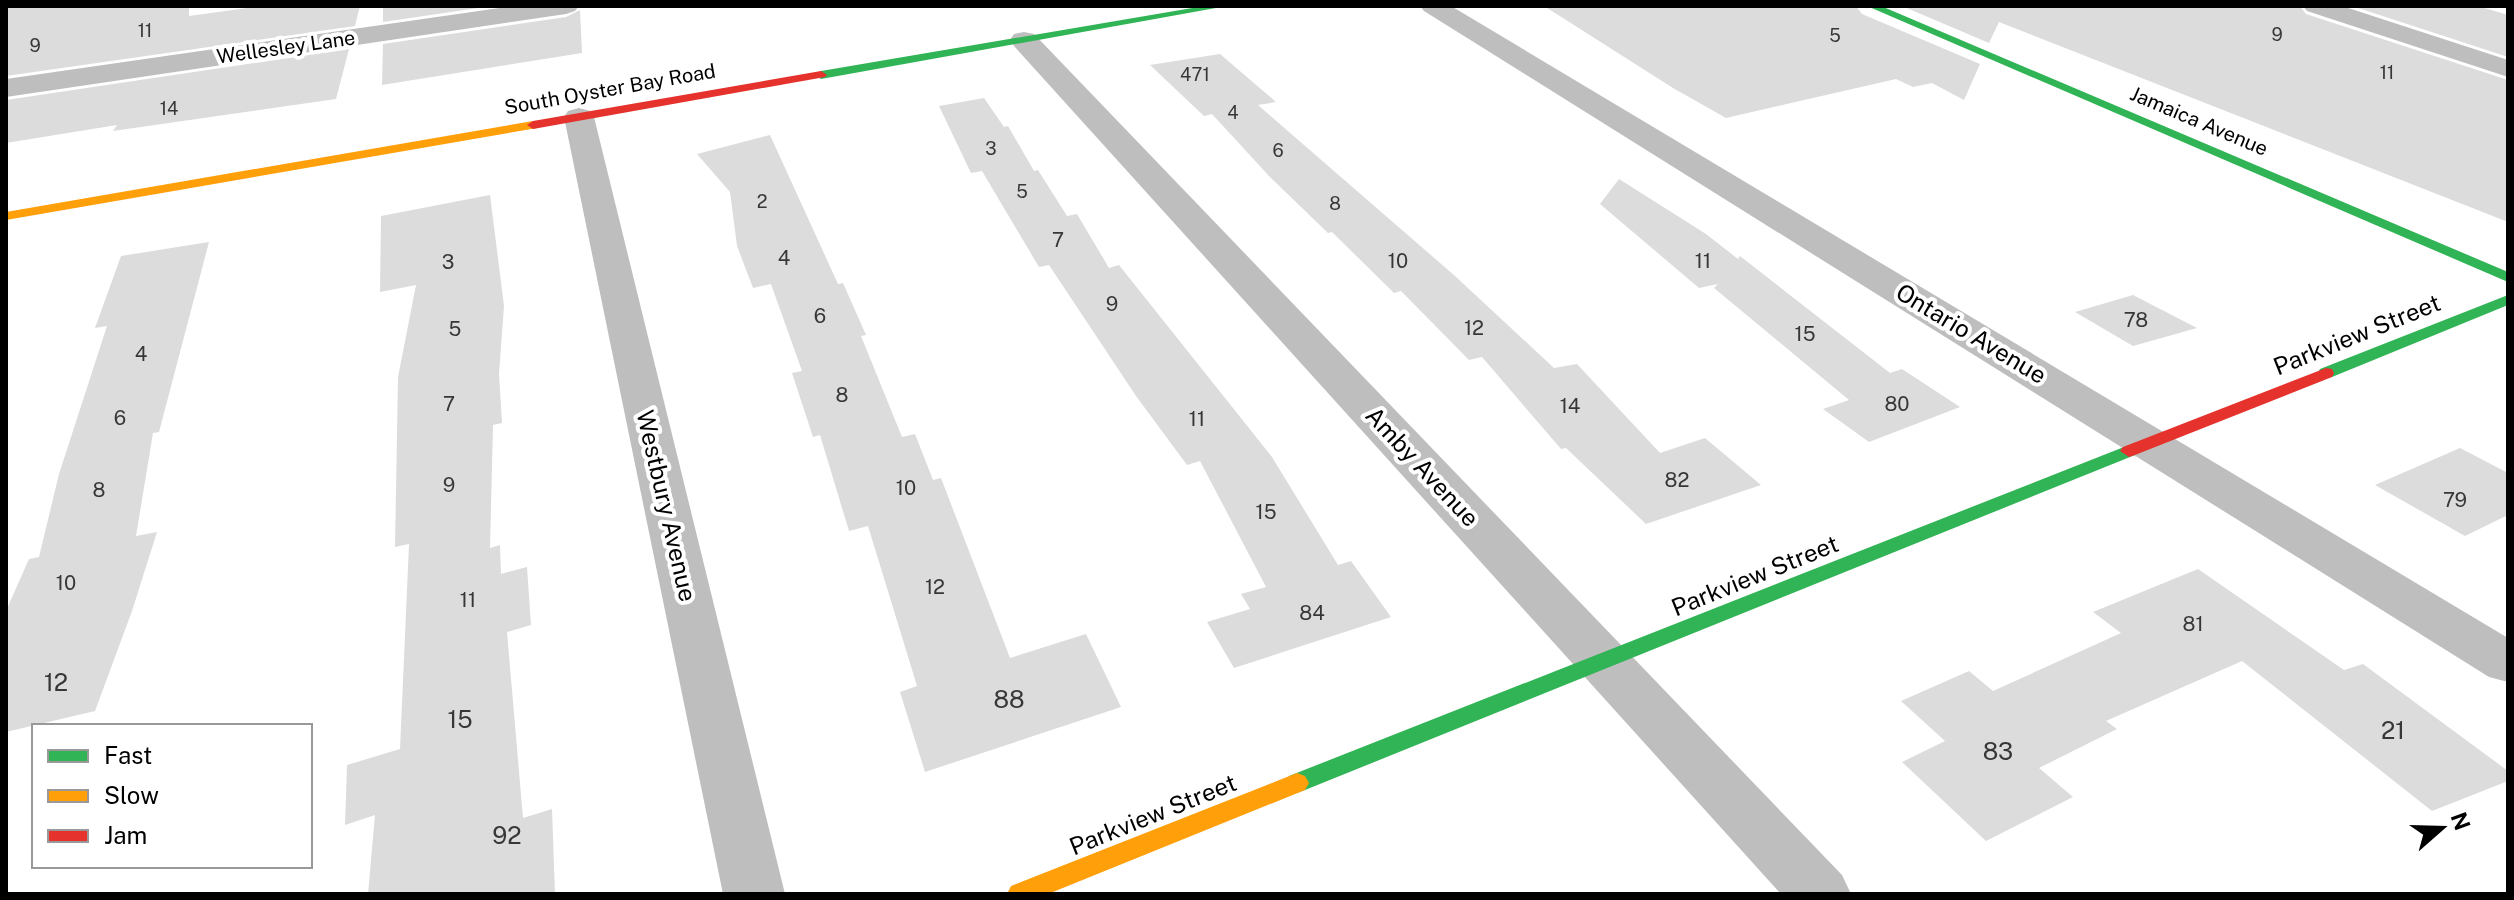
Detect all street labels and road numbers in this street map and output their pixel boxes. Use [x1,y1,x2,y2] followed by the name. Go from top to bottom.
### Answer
[215,25,357,69] street label: Wellesley Lane
[503,59,717,119] street label: South Oyster Bay Road
[2126,81,2272,161] street label: Jamaica Avenue
[1891,277,2052,389] street label: Ontario Avenue
[2269,288,2444,380] street label: Parkview Street
[1360,401,1485,532] street label: Amby Avenue
[631,407,703,604] street label: Westbury Avenue
[1667,529,1842,621] street label: Parkview Street
[1065,768,1240,860] street label: Parkview Street

